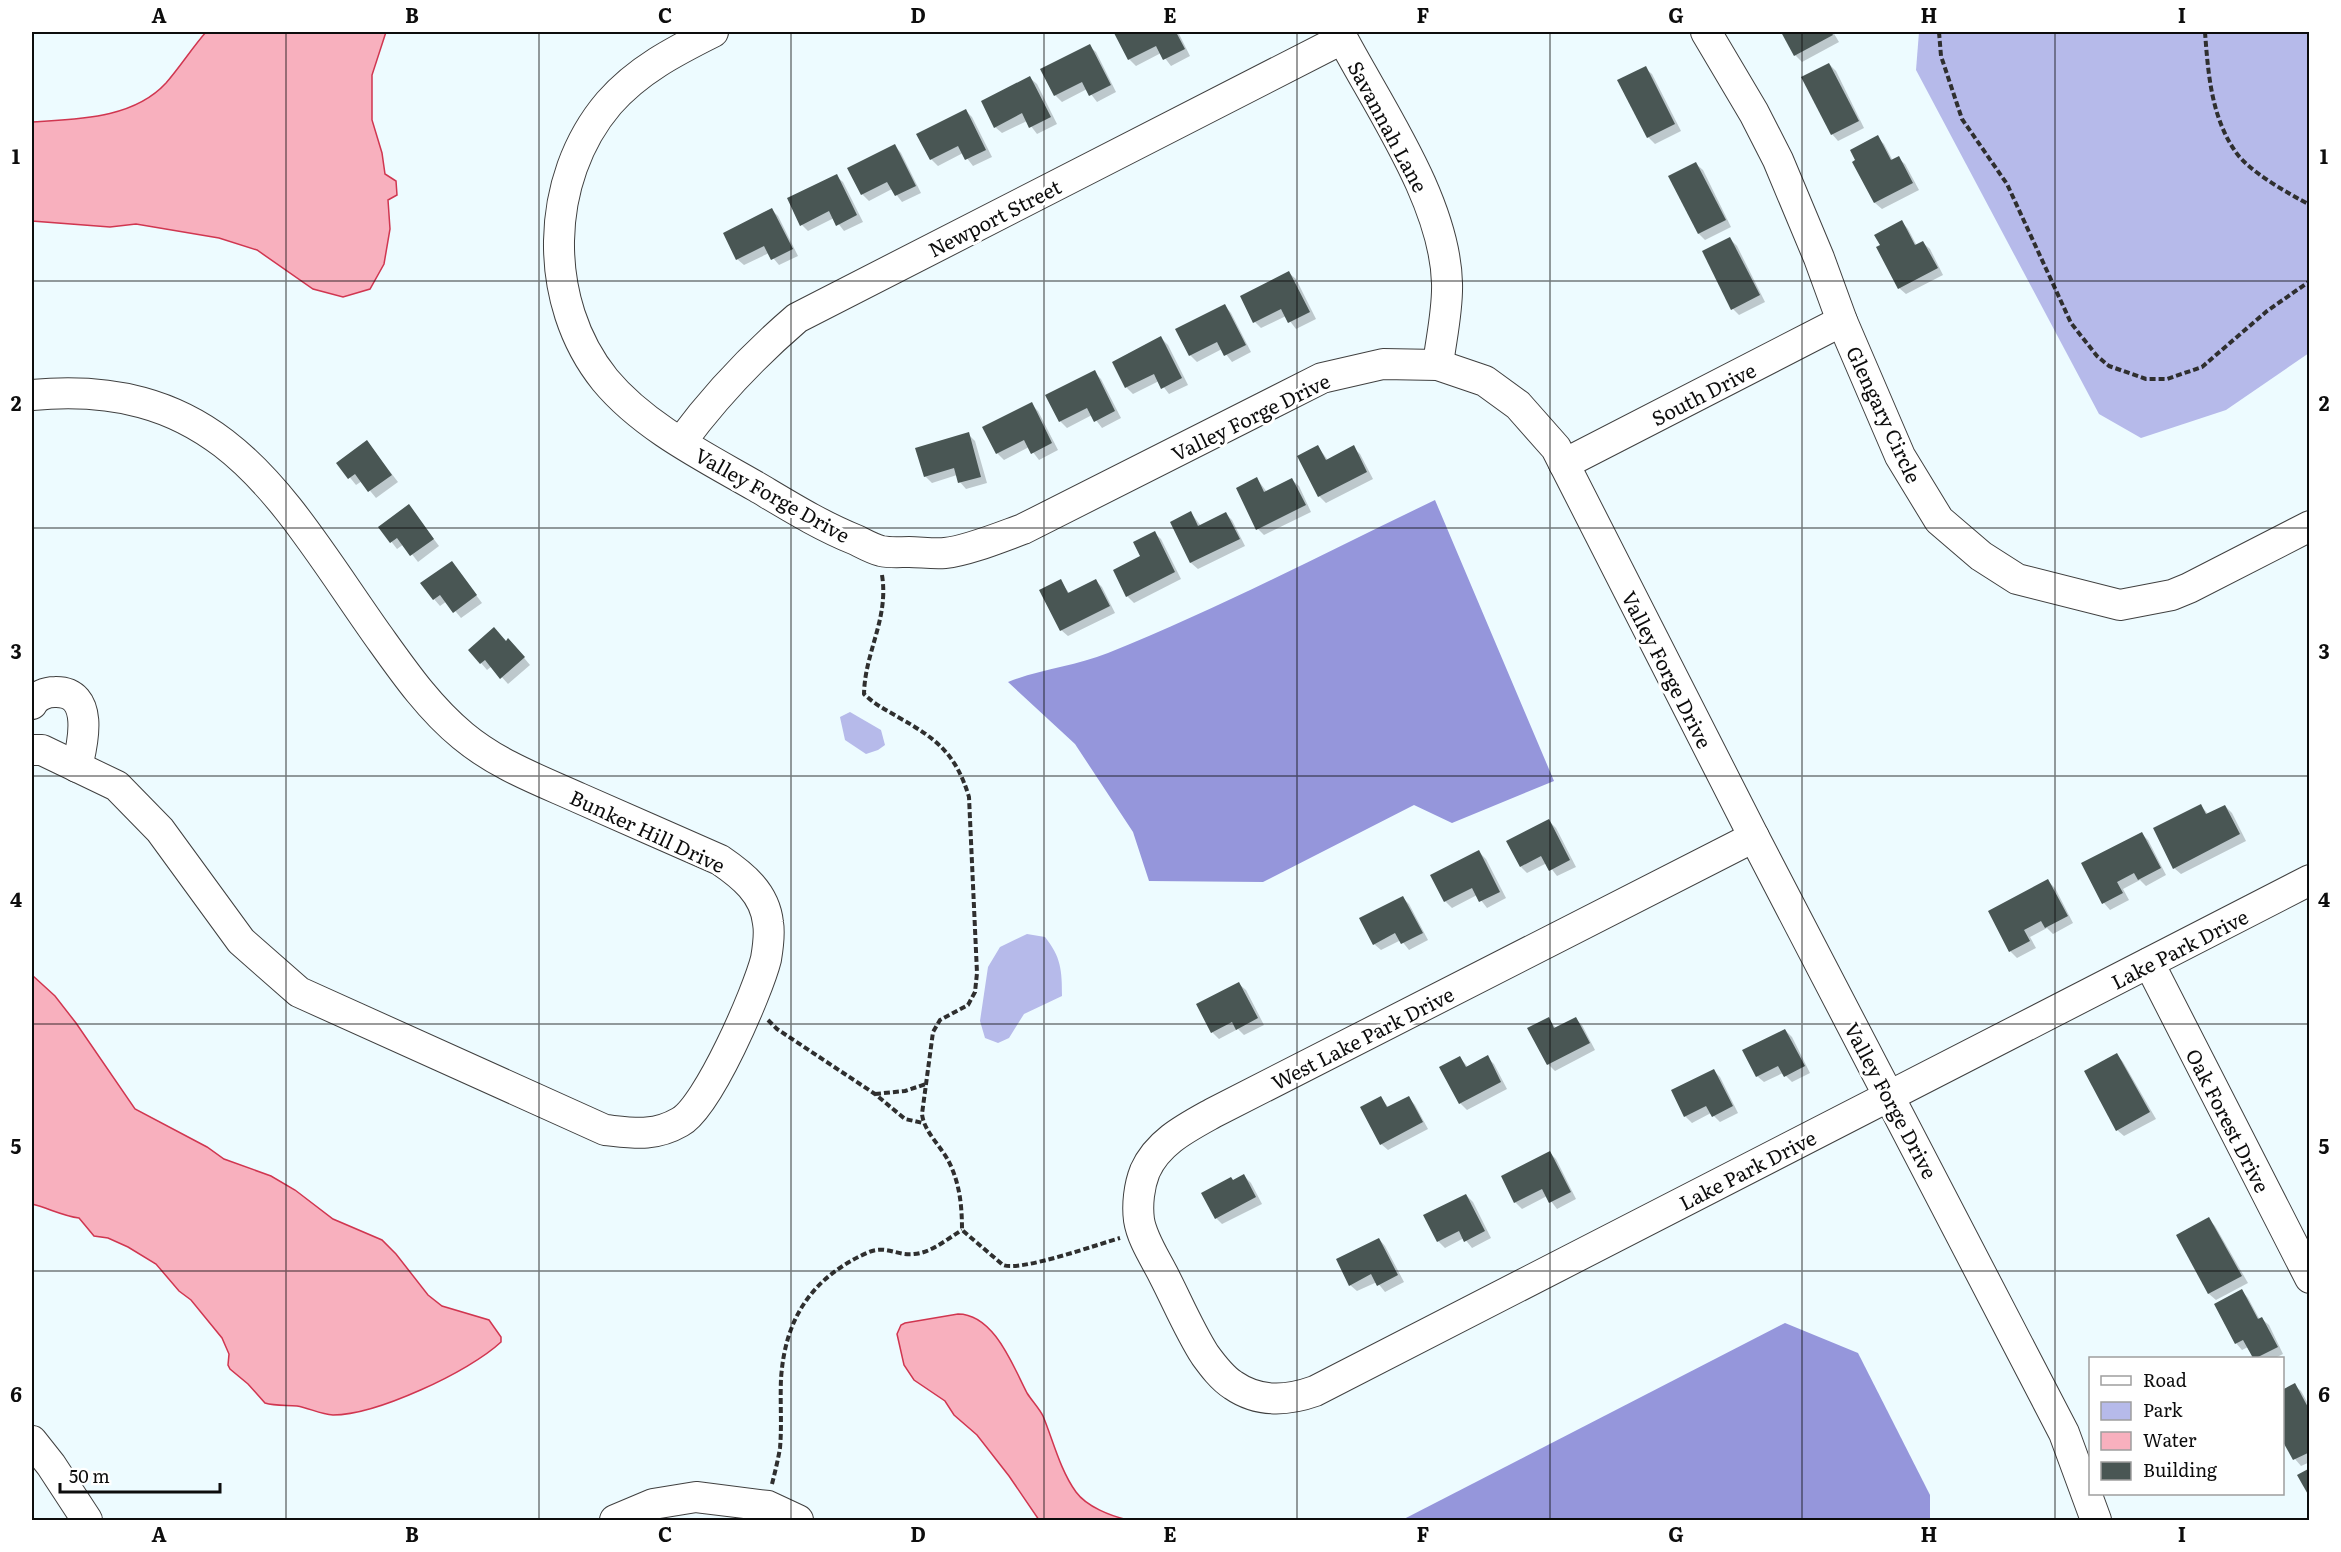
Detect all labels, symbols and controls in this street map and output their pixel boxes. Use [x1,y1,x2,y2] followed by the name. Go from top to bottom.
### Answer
[151,0,167,29] text: A
[405,0,419,29] text: B
[658,0,672,29] text: C
[910,0,926,29] text: D
[1163,0,1177,29] text: E
[1417,0,1430,29] text: F
[1668,0,1684,29] text: G
[1921,0,1937,29] text: H
[2178,0,2186,29] text: I
[1342,55,1436,197] street label: Savannah Lane
[12,140,20,170] text: 1
[2320,140,2328,170] text: 1
[922,171,1066,263] street label: Newport Street
[1840,341,1930,487] street label: Glengary Circle
[1646,354,1760,432] street label: South Drive
[1166,365,1334,467] street label: Valley Forge Drive
[11,387,22,417] text: 2
[2319,387,2330,417] text: 2
[690,439,856,549] street label: Valley Forge Drive
[1615,585,1721,753] street label: Valley Forge Drive
[10,635,22,665] text: 3
[2318,635,2330,665] text: 3
[565,781,731,879] street label: Bunker Hill Drive
[10,883,22,913] text: 4
[2318,883,2330,913] text: 4
[2105,901,2253,995] street label: Lake Park Drive
[1265,978,1459,1096] street label: West Lake Park Drive
[1838,1017,1946,1183] street label: Valley Forge Drive
[2180,1043,2278,1197] street label: Oak Forest Drive
[1673,1122,1821,1216] street label: Lake Park Drive
[11,1130,22,1160] text: 5
[2319,1130,2330,1160] text: 5
[2089,1357,2284,1495] legend
[2143,1366,2187,1393] text: Road
[10,1378,22,1408] text: 6
[2318,1378,2330,1408] text: 6
[2143,1396,2184,1423] text: Park
[2143,1426,2197,1453] text: Water
[60,1456,220,1494] scale bar
[2143,1456,2218,1483] text: Building
[69,1462,110,1489] text: 50 m
[151,1518,167,1548] text: A
[405,1518,419,1548] text: B
[658,1518,672,1548] text: C
[910,1518,926,1548] text: D
[1163,1518,1177,1548] text: E
[1417,1518,1430,1548] text: F
[1668,1518,1684,1548] text: G
[1921,1518,1937,1548] text: H
[2178,1518,2186,1548] text: I

